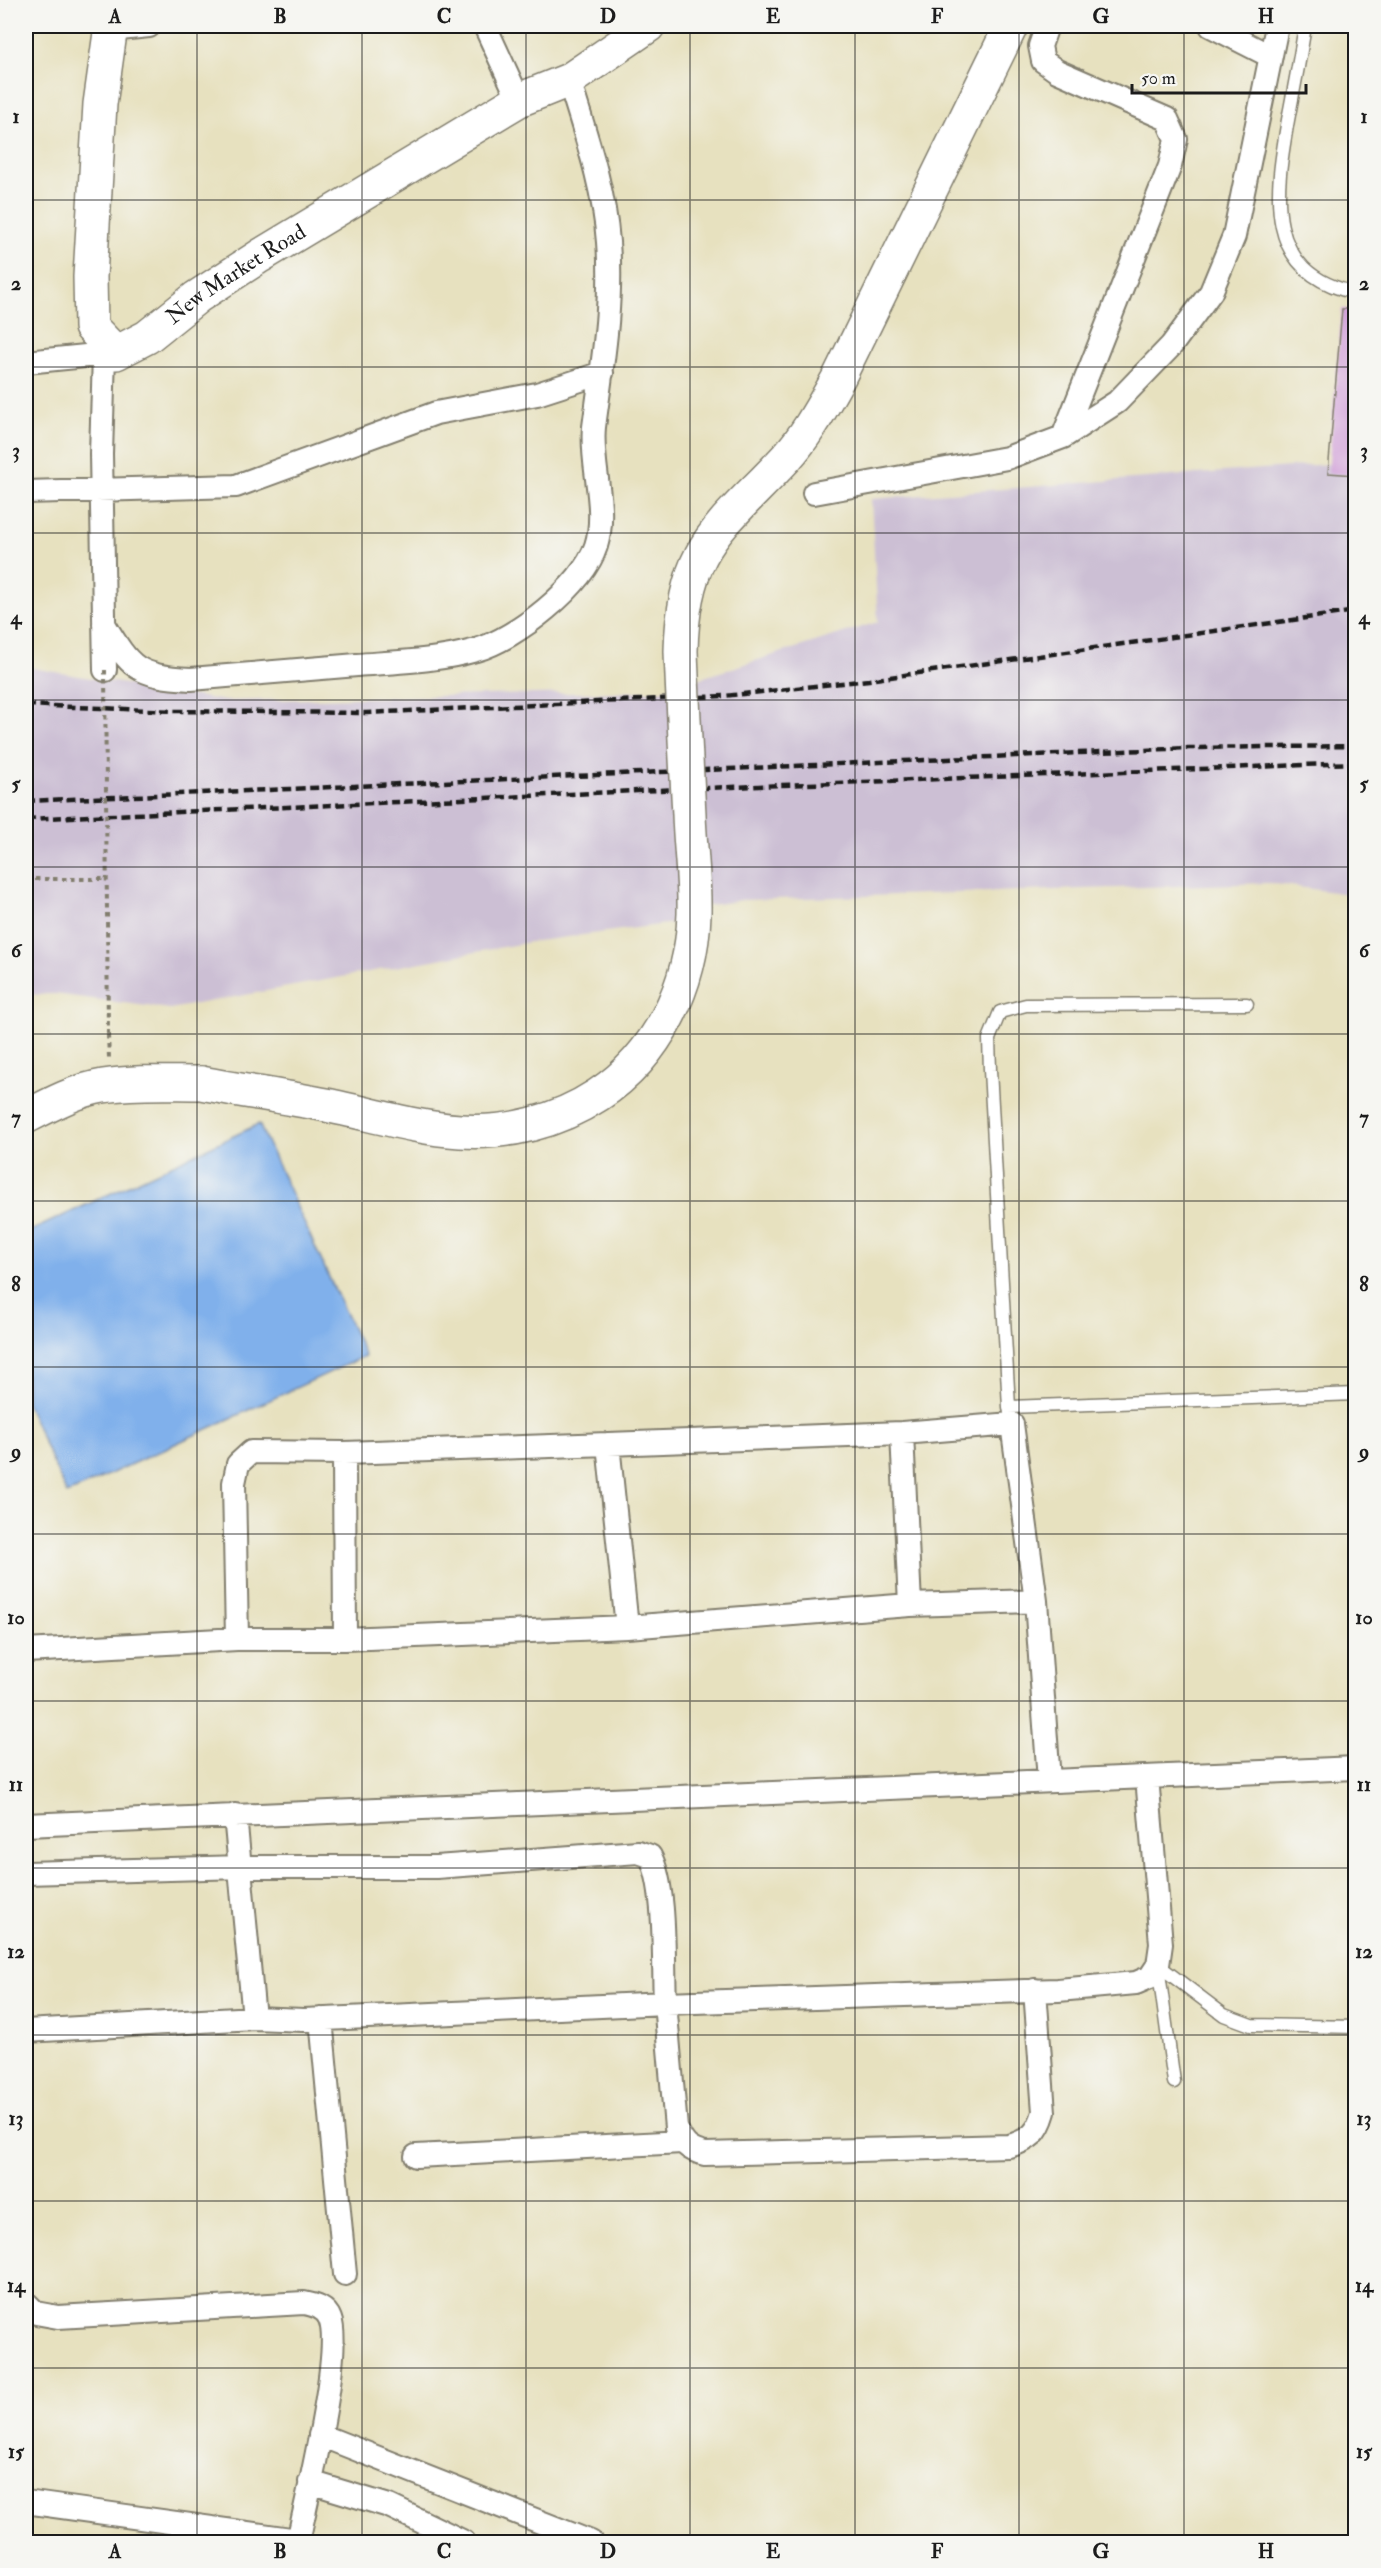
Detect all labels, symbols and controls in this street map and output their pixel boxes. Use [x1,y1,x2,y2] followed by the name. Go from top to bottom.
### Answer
[108,4,122,29] text: A
[273,4,287,29] text: B
[437,4,451,29] text: C
[600,4,616,29] text: D
[766,4,781,29] text: E
[931,4,944,29] text: F
[1093,4,1110,29] text: G
[1258,4,1274,29] text: H
[1132,57,1306,95] scale bar
[1141,67,1176,90] text: 50 m
[12,104,20,129] text: 1
[1360,104,1368,129] text: 1
[160,218,311,331] street label: New Market Road
[11,271,21,296] text: 2
[1359,271,1369,296] text: 2
[12,438,20,463] text: 3
[1360,438,1368,463] text: 3
[10,605,23,630] text: 4
[1358,605,1371,630] text: 4
[12,771,22,796] text: 5
[1360,771,1370,796] text: 5
[11,938,23,963] text: 6
[1359,938,1371,963] text: 6
[11,1105,21,1130] text: 7
[1359,1105,1369,1130] text: 7
[11,1272,21,1297] text: 8
[1359,1272,1369,1297] text: 8
[9,1439,21,1464] text: 9
[1357,1439,1369,1464] text: 9
[7,1605,25,1630] text: 10
[1355,1605,1373,1630] text: 10
[9,1772,23,1797] text: 11
[1357,1772,1371,1797] text: 11
[7,1939,25,1964] text: 12
[1355,1939,1373,1964] text: 12
[9,2106,23,2131] text: 13
[1357,2106,1371,2131] text: 13
[7,2273,26,2298] text: 14
[1355,2273,1374,2298] text: 14
[8,2439,25,2464] text: 15
[1356,2439,1373,2464] text: 15
[108,2539,122,2564] text: A
[273,2539,287,2564] text: B
[437,2539,451,2564] text: C
[600,2539,616,2564] text: D
[766,2539,781,2564] text: E
[931,2539,944,2564] text: F
[1093,2539,1110,2564] text: G
[1258,2539,1274,2564] text: H

